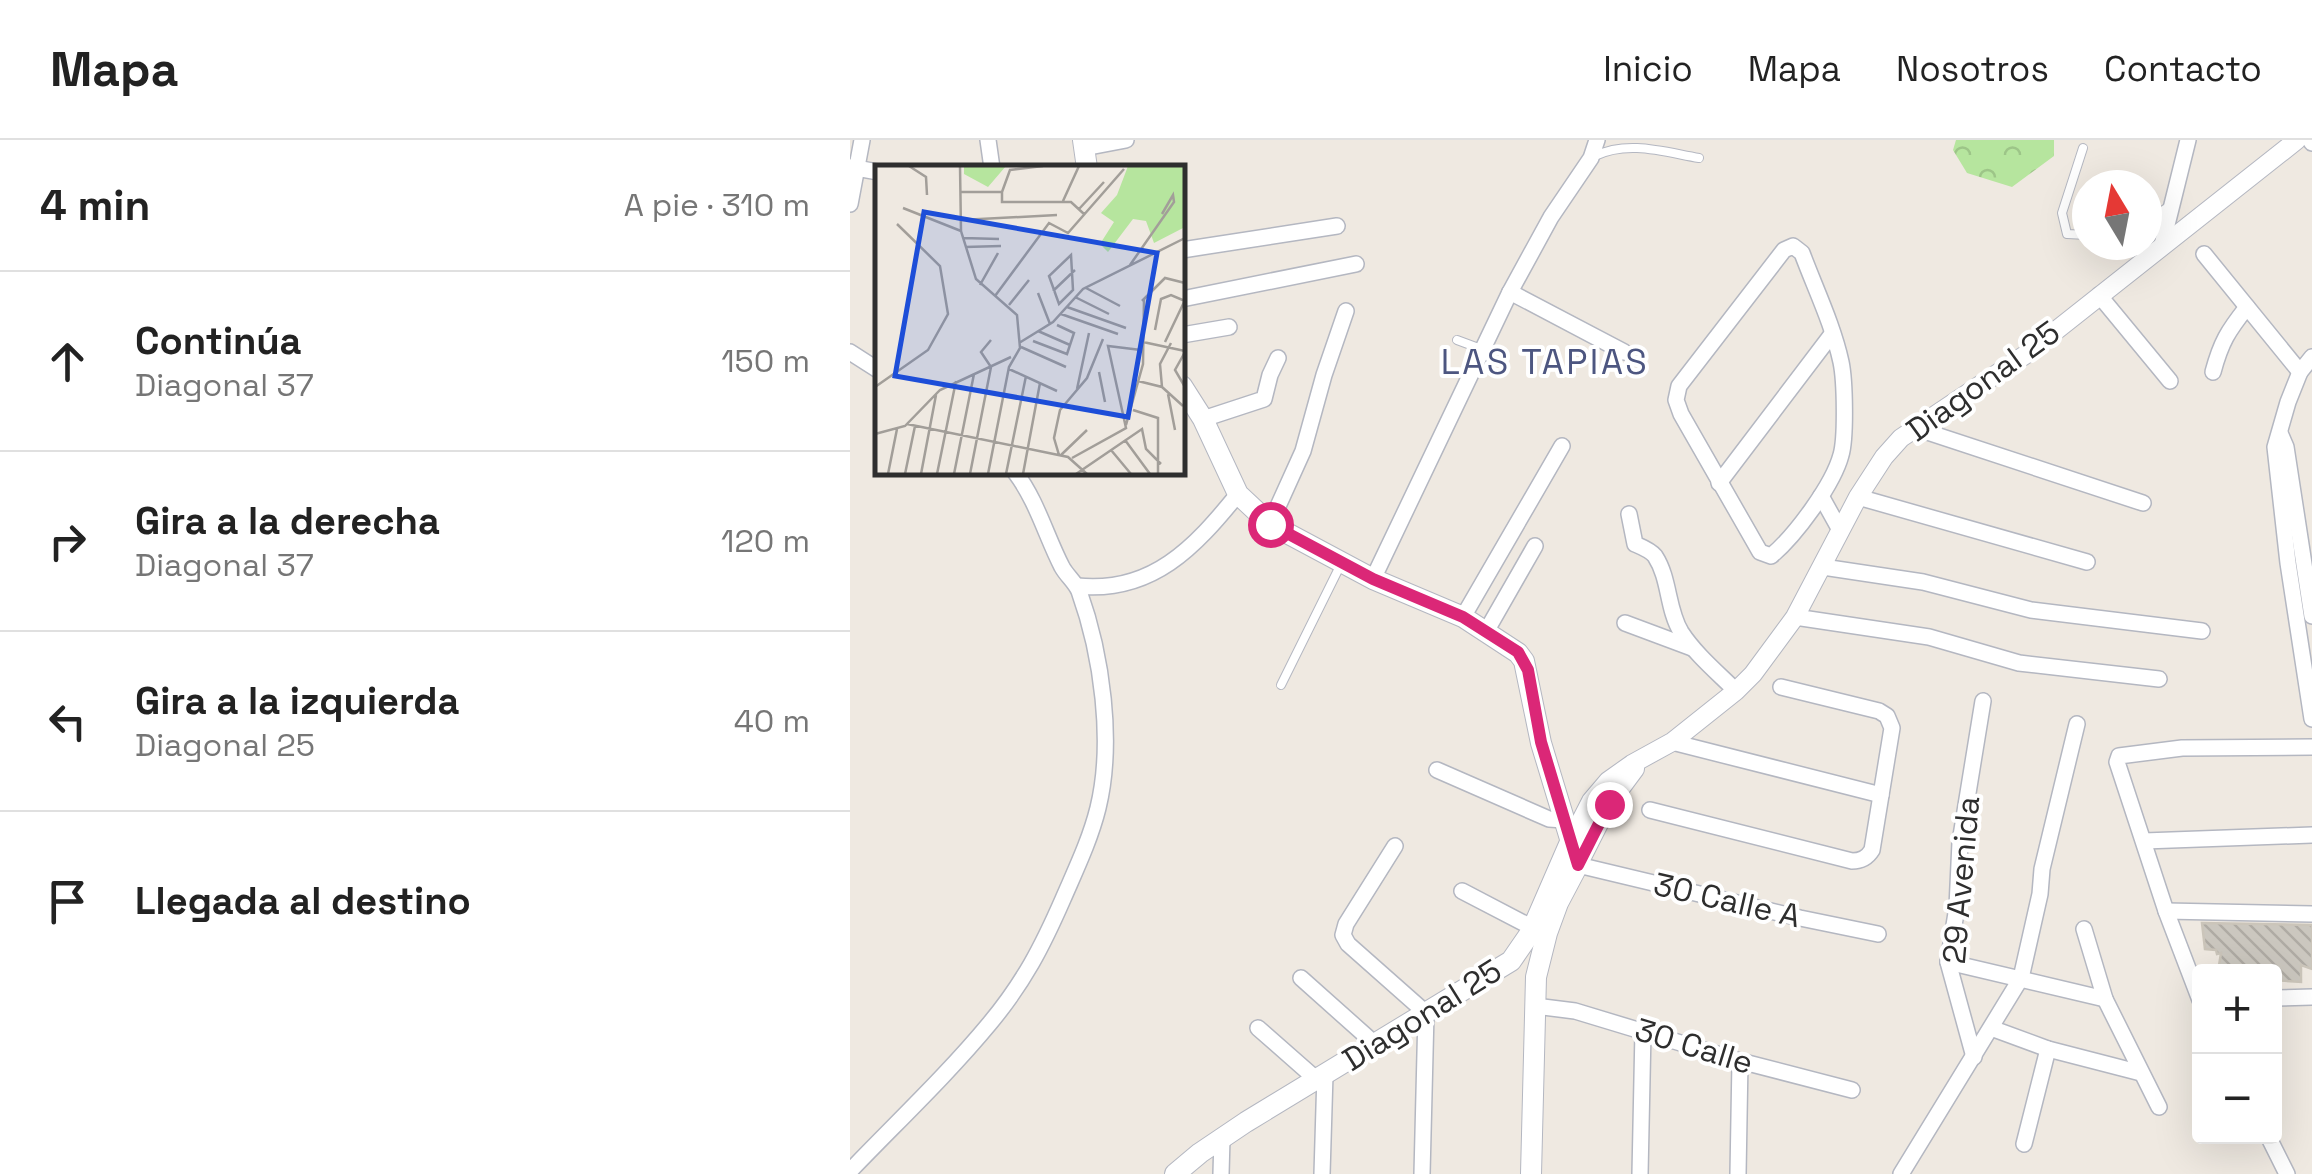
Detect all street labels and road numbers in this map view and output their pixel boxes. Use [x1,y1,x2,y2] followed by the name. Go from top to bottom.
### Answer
[1898,312,2068,450] street label: Diagonal 25
[1934,794,1988,966] street label: 29 Avenida
[1650,864,1804,936] street label: 30 Calle A
[1335,950,1509,1080] street label: Diagonal 25
[1630,1009,1758,1083] street label: 30 Calle

